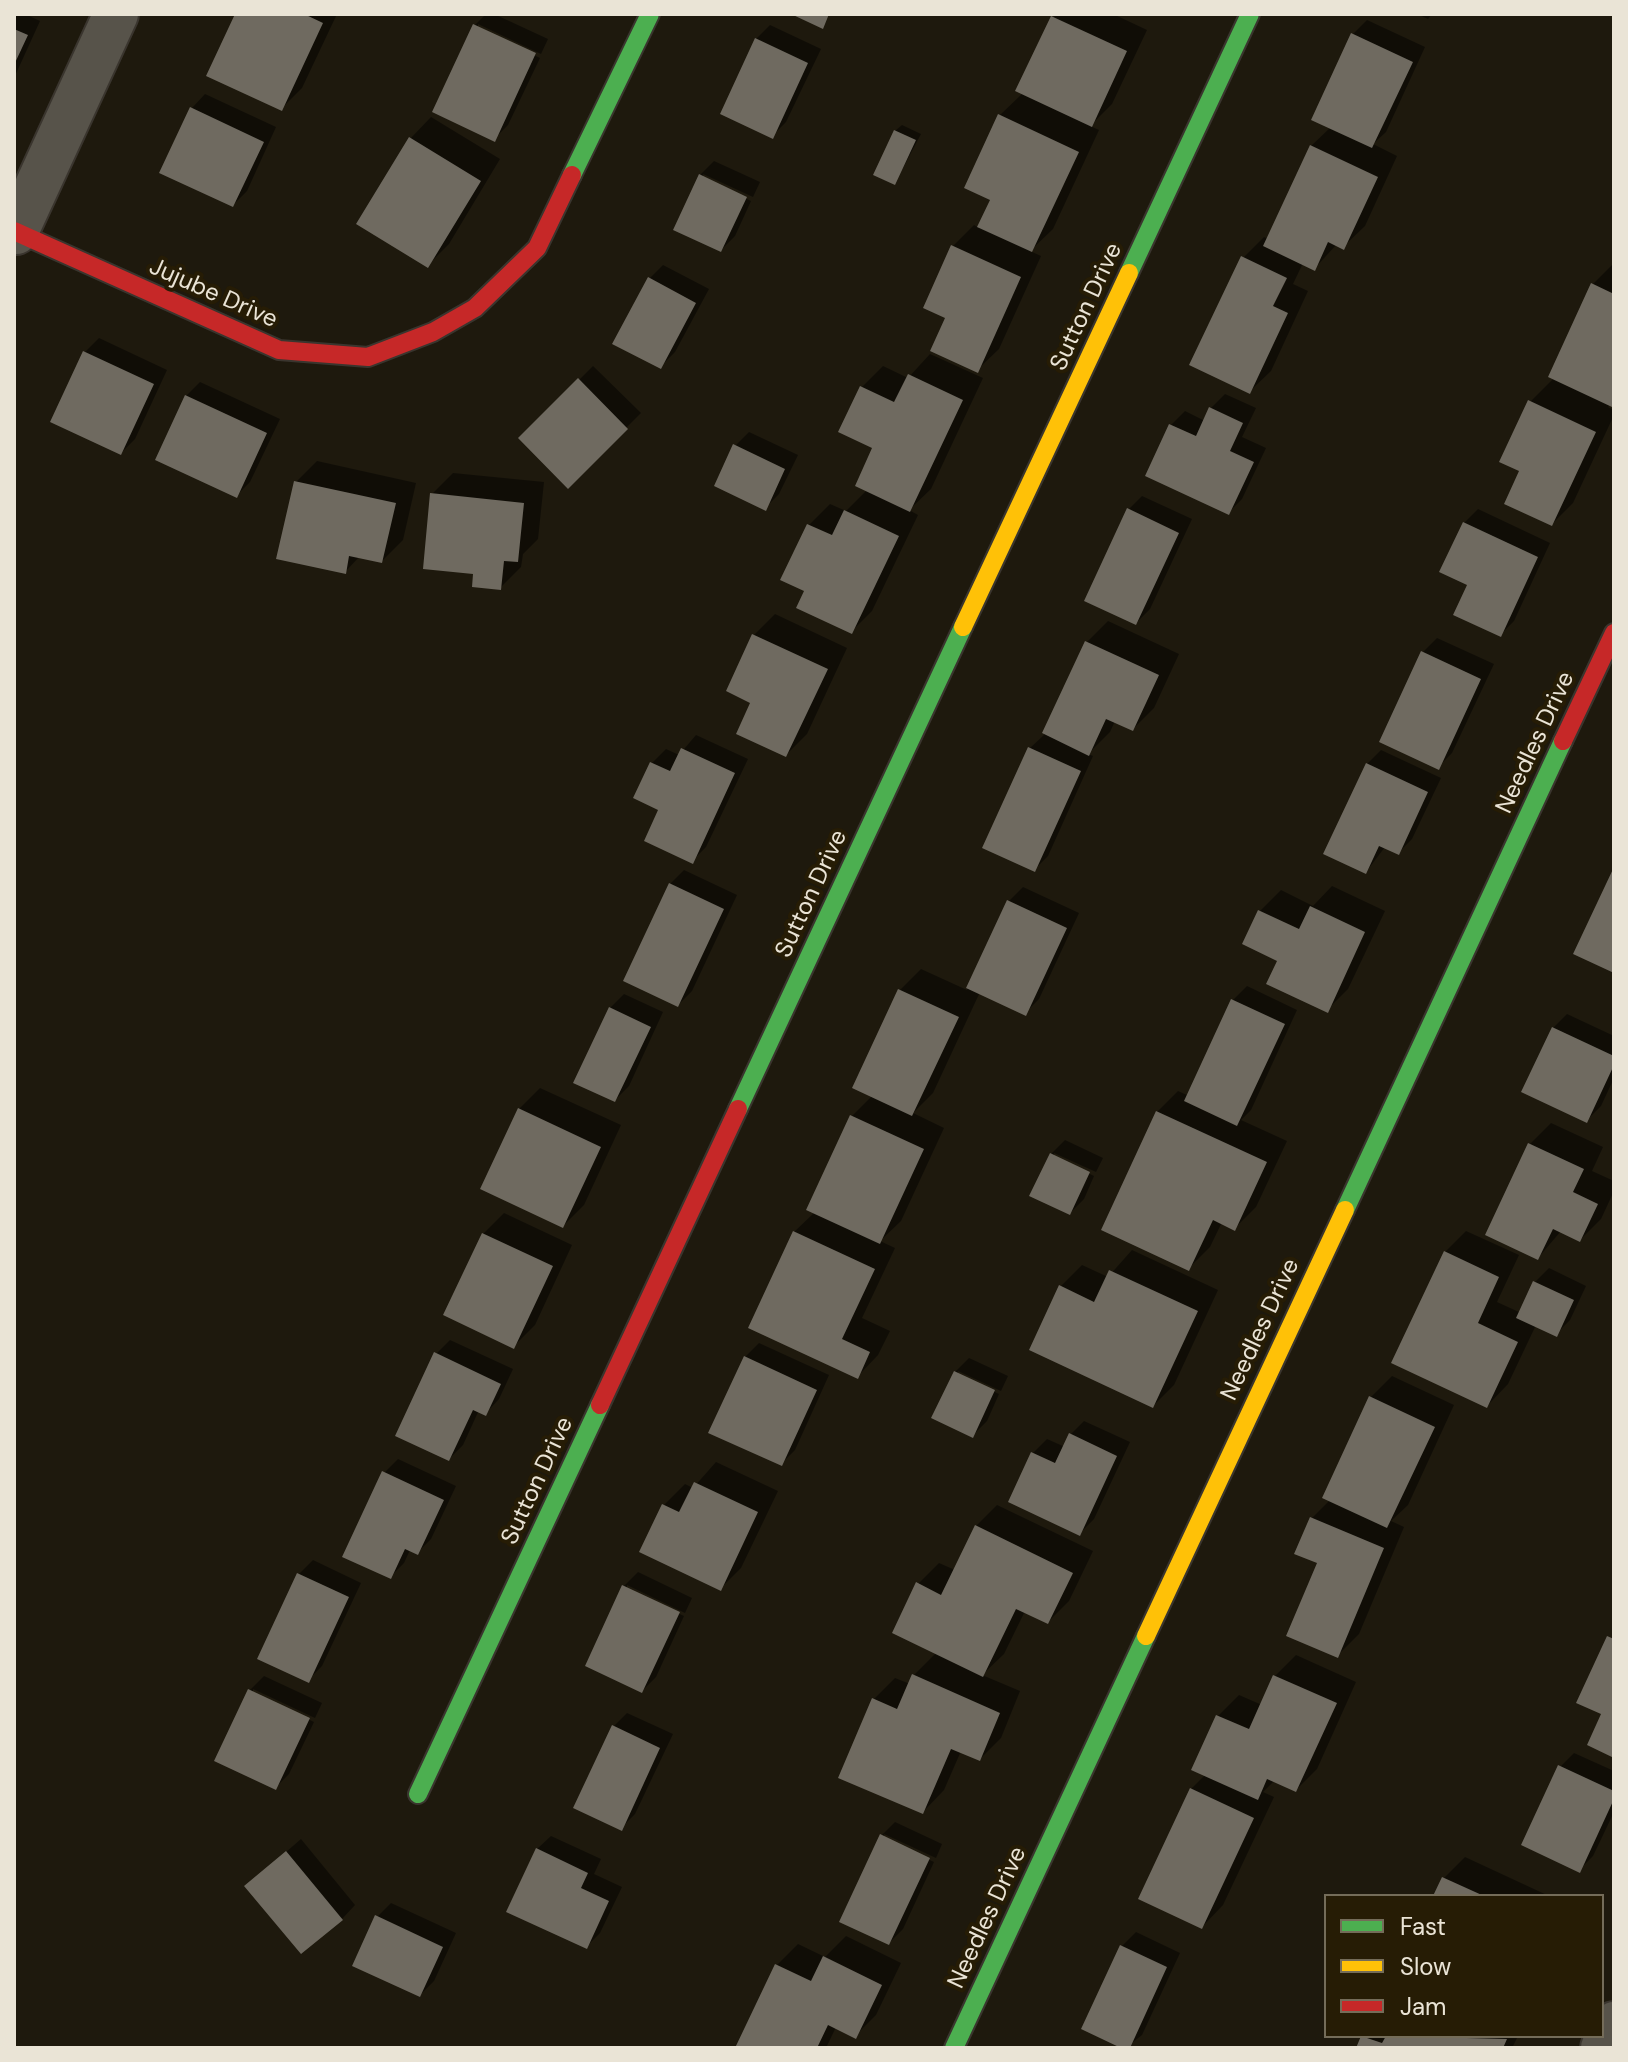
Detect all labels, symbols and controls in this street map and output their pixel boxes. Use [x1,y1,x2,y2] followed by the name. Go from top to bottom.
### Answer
[1045,239,1129,375] street label: Sutton Drive
[144,253,282,335] street label: Jujube Drive
[1491,668,1581,818] street label: Needles Drive
[770,826,854,962] street label: Sutton Drive
[1216,1255,1306,1405] street label: Needles Drive
[496,1413,580,1549] street label: Sutton Drive
[943,1843,1033,1993] street label: Needles Drive
[1324,1894,1604,2038] legend
[1400,1911,1446,1942] text: Fast
[1400,1951,1451,1982] text: Slow
[1400,1991,1446,2022] text: Jam

